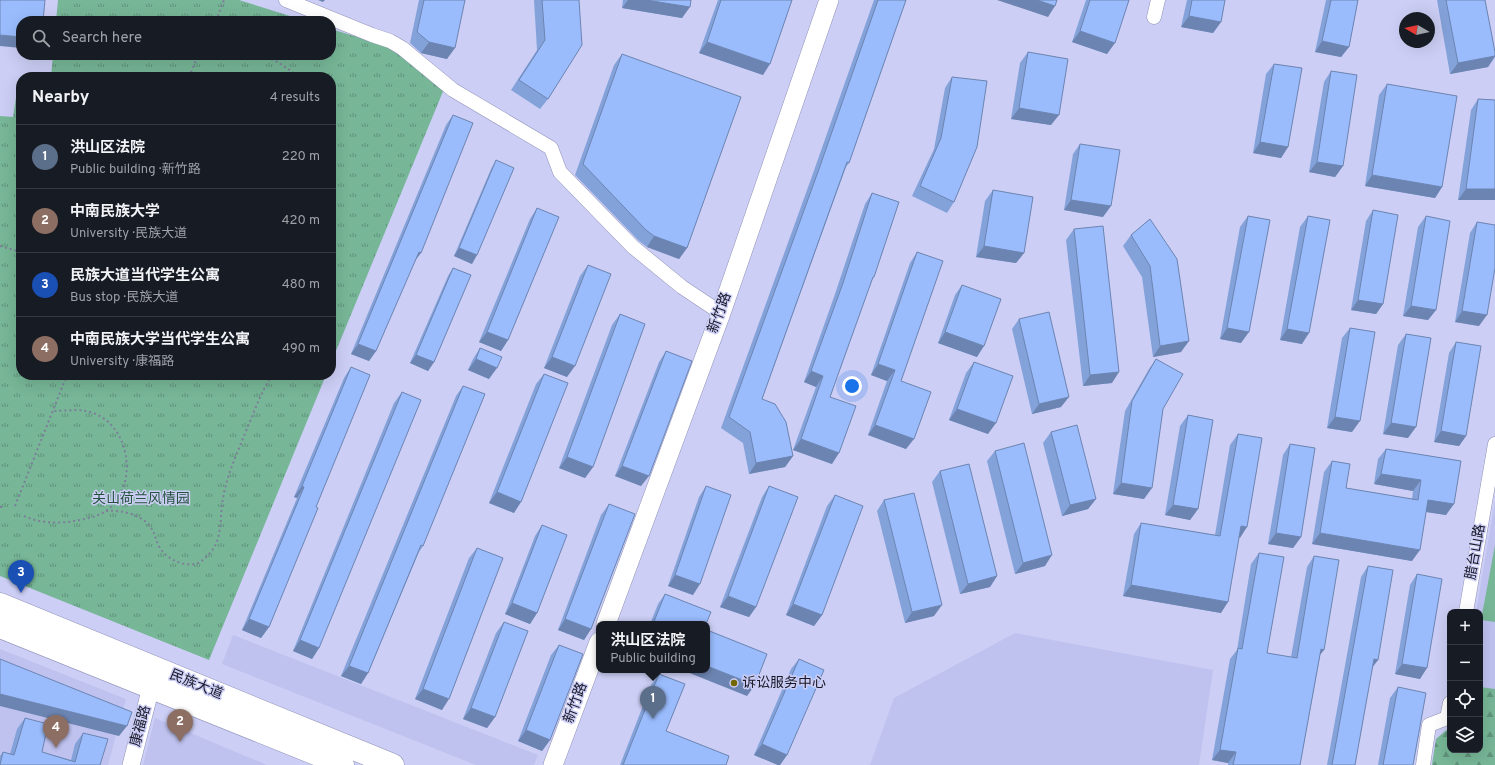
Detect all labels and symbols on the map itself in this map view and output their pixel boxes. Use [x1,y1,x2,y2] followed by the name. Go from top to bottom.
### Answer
[1399,12,1435,48] north arrow
[705,290,735,336] street label: 新竹路
[842,376,862,396] your location
[92,491,190,508] park label: 关山荷兰风情园
[1463,523,1489,581] street label: 腊台山路
[8,560,34,593] pin: 3
[167,667,225,703] street label: 民族大道
[742,675,826,692] place label: 诉讼服务中心
[729,678,739,688] marker: 诉讼服务中心
[561,680,591,726] street label: 新竹路
[640,686,666,719] pin: 1
[127,704,155,748] street label: 康福路
[167,709,193,742] pin: 2
[43,715,69,748] pin: 4

